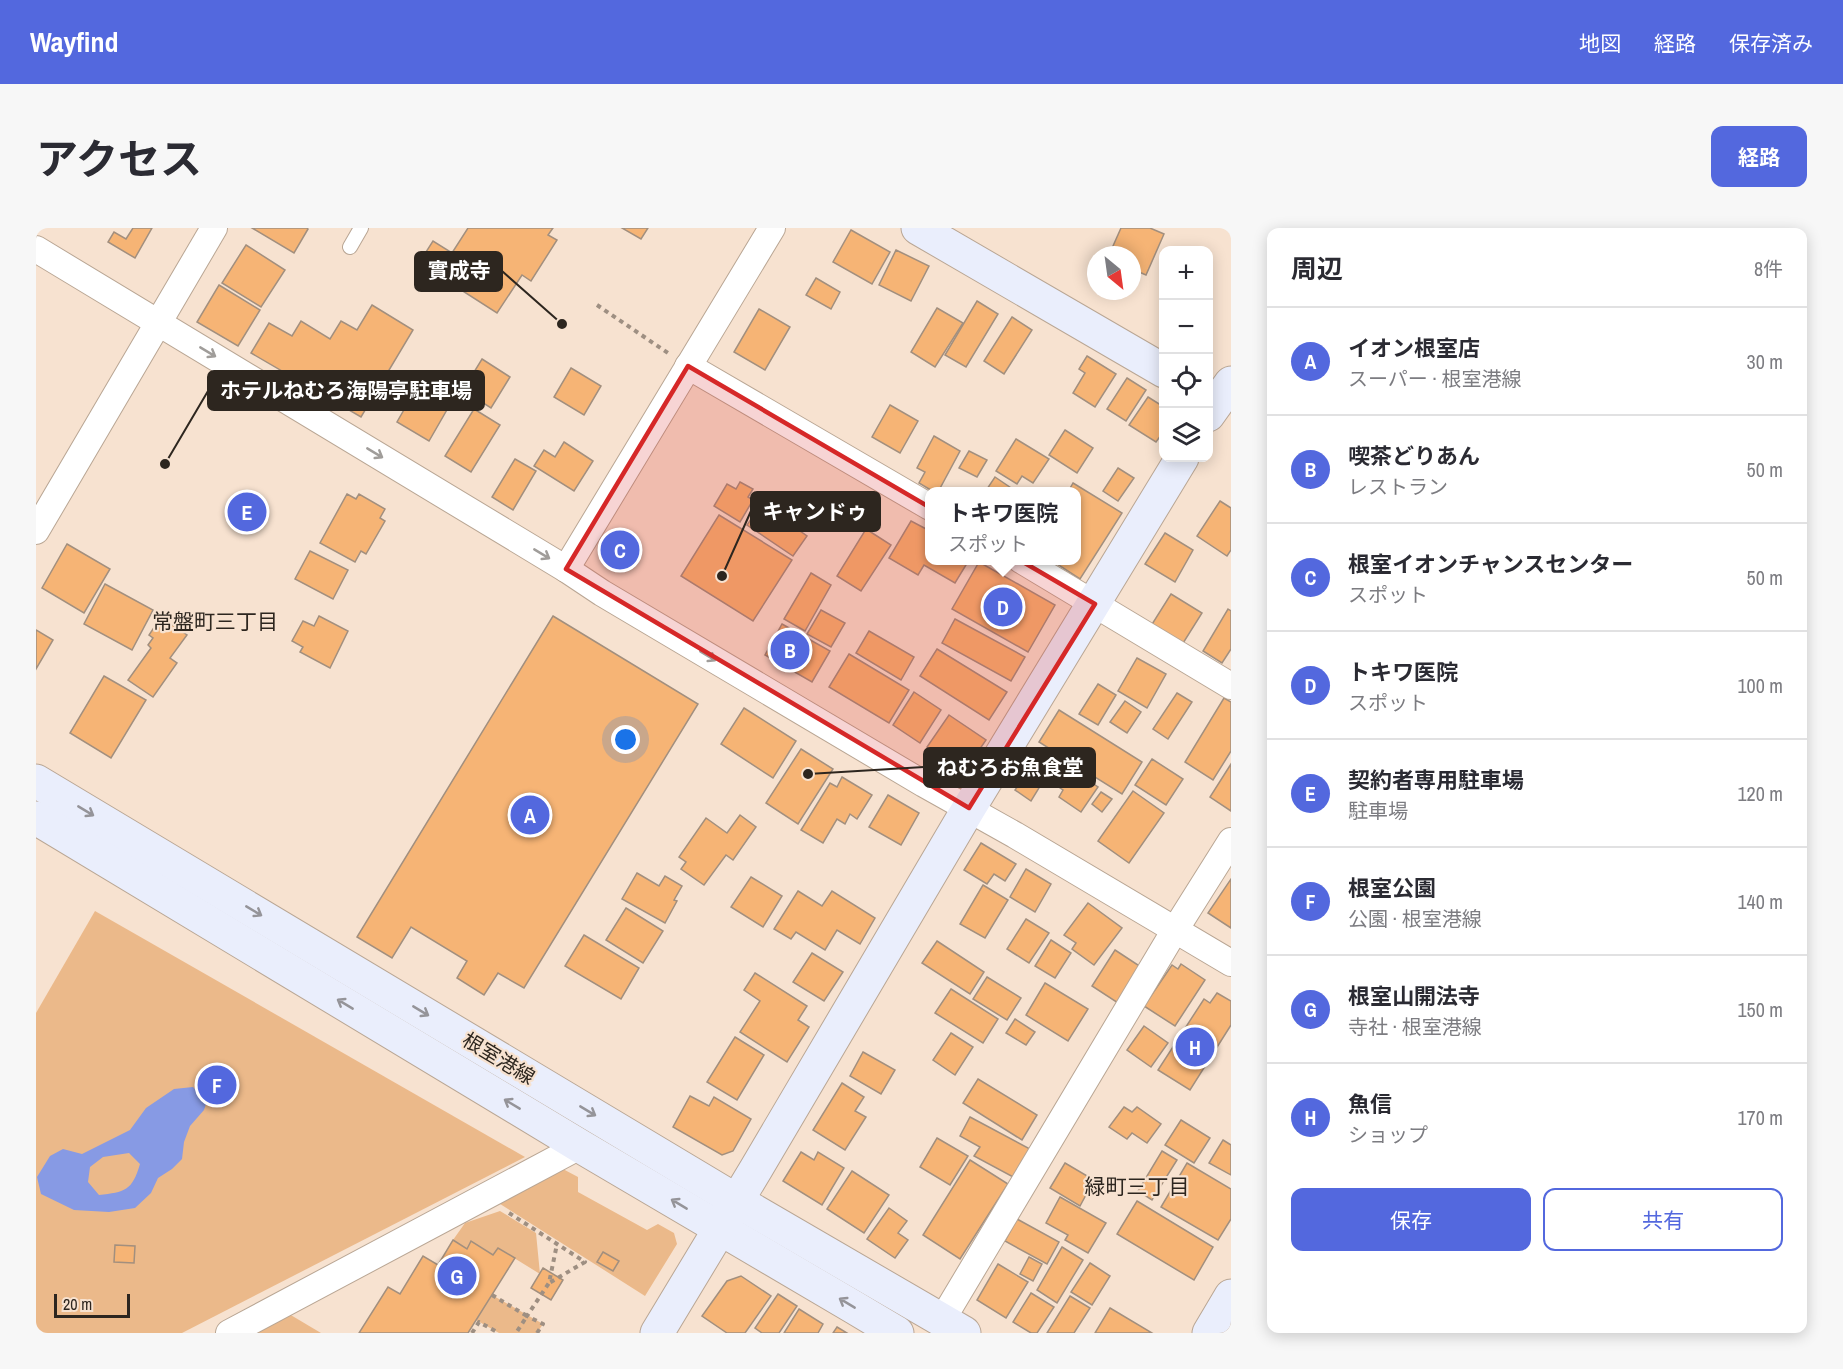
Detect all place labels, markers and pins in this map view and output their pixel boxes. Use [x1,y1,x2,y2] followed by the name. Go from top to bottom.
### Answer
[415,252,502,291] callout: 實成寺
[208,371,484,410] callout: ホテルねむろ海陽亭駐車場
[228,490,266,534] pin: E
[751,492,880,531] callout: キャンドゥ
[600,528,640,572] pin: C
[984,584,1022,629] pin: D
[770,628,810,672] pin: B
[924,748,1095,787] callout: ねむろお魚食堂
[510,792,550,838] pin: A
[1176,1024,1214,1070] pin: H
[198,1062,237,1108] pin: F
[438,1254,476,1298] pin: G

